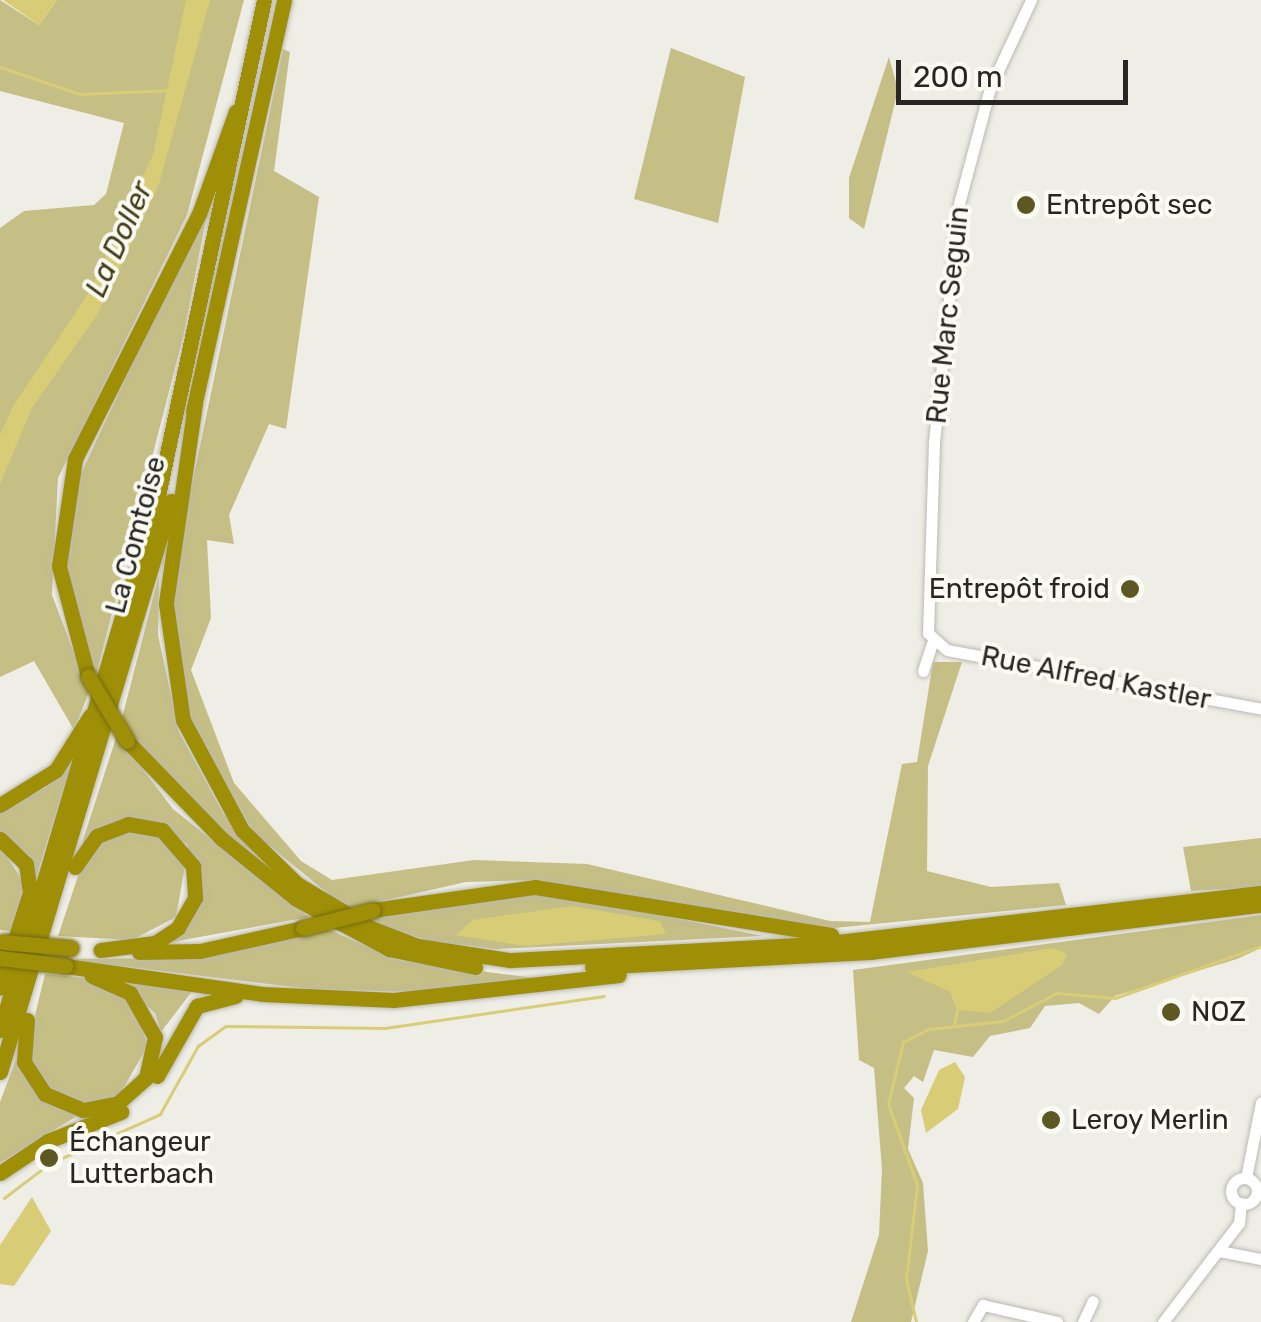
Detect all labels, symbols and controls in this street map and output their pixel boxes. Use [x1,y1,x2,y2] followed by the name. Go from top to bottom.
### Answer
[901,40,1134,102] scale bar
[913,59,1003,95] text: 200 m
[78,176,160,302] water label: La Doller
[1046,188,1213,222] place label: Entrepôt sec
[1015,194,1037,216] marker: Entrepôt sec
[920,205,976,425] street label: Rue Marc Seguin
[99,453,173,617] street label: La Comtoise
[928,572,1110,606] place label: Entrepôt froid
[1119,578,1141,600] marker: Entrepôt froid
[978,639,1214,717] street label: Rue Alfred Kastler
[1191,995,1246,1029] place label: NOZ
[1160,1001,1182,1023] marker: NOZ
[1071,1103,1229,1137] place label: Leroy Merlin
[1040,1109,1062,1131] marker: Leroy Merlin
[69,1125,214,1191] place label: Échangeur Lutterbach
[38,1147,60,1169] marker: Échangeur Lutterbach

